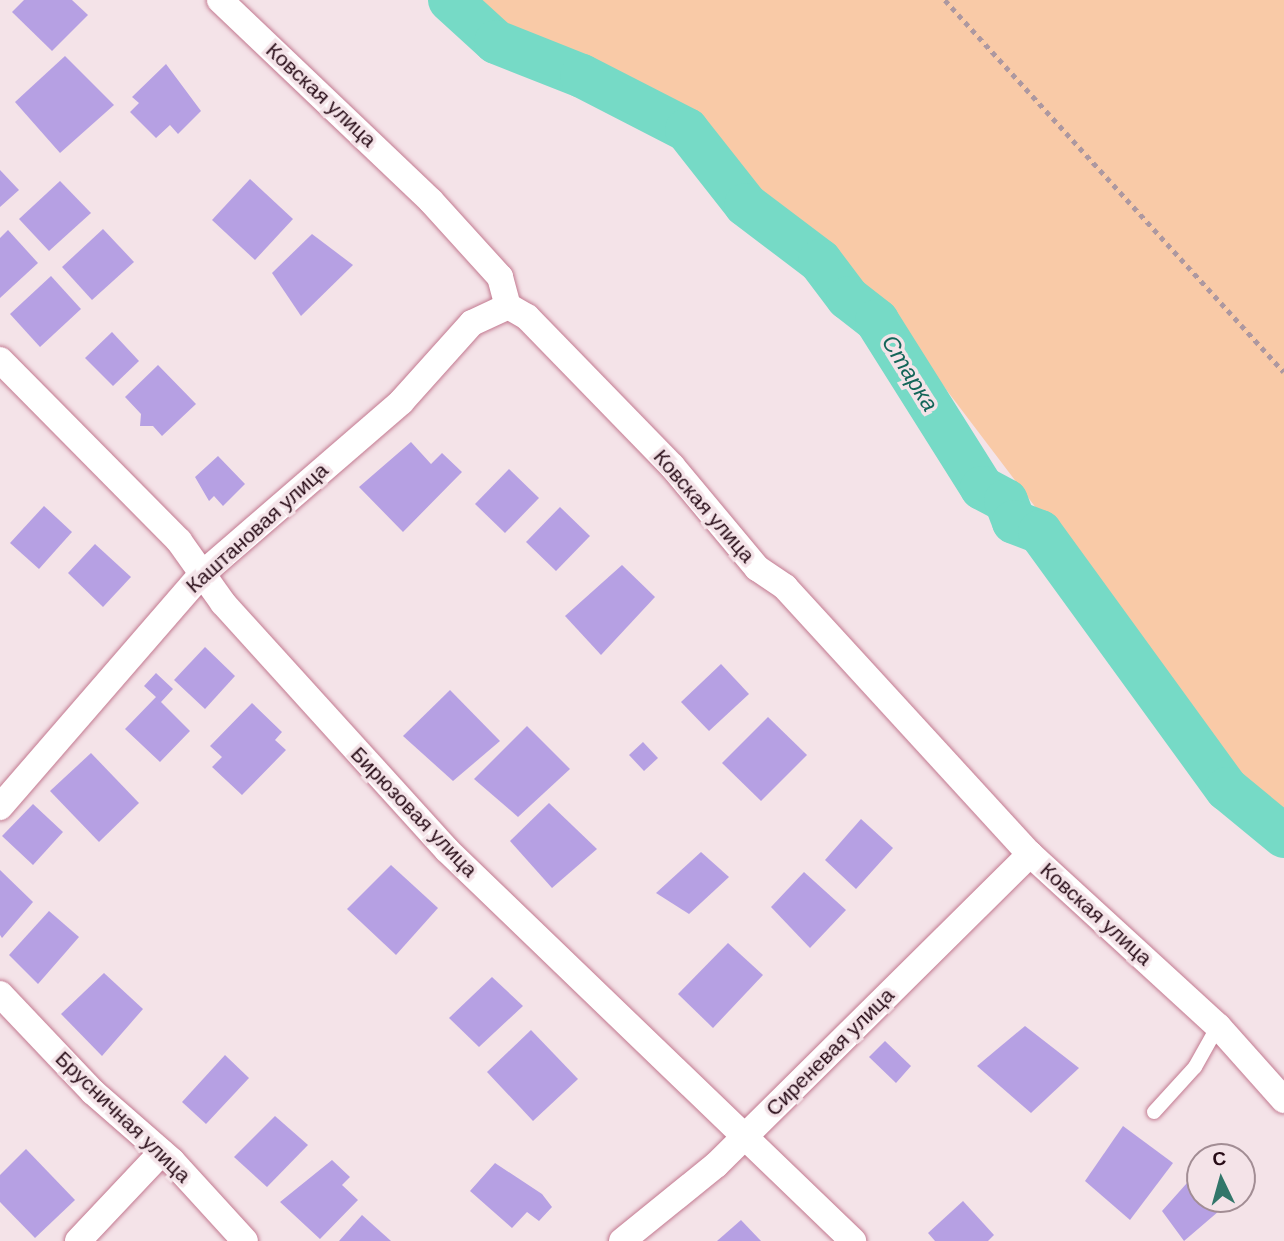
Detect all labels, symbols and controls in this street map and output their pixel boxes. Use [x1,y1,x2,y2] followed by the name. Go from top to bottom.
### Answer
[261,38,381,152] street label: Ковская улица
[876,330,944,416] water label: Старка
[648,444,760,568] street label: Ковская улица
[181,458,333,598] street label: Каштановая улица
[345,742,483,882] street label: Бирюзовая улица
[1035,857,1157,971] street label: Ковская улица
[761,983,899,1121] street label: Сиреневая улица
[50,1046,196,1188] street label: Брусничная улица
[1186,1143,1256,1213] north arrow
[1211,1146,1227,1172] text: С

